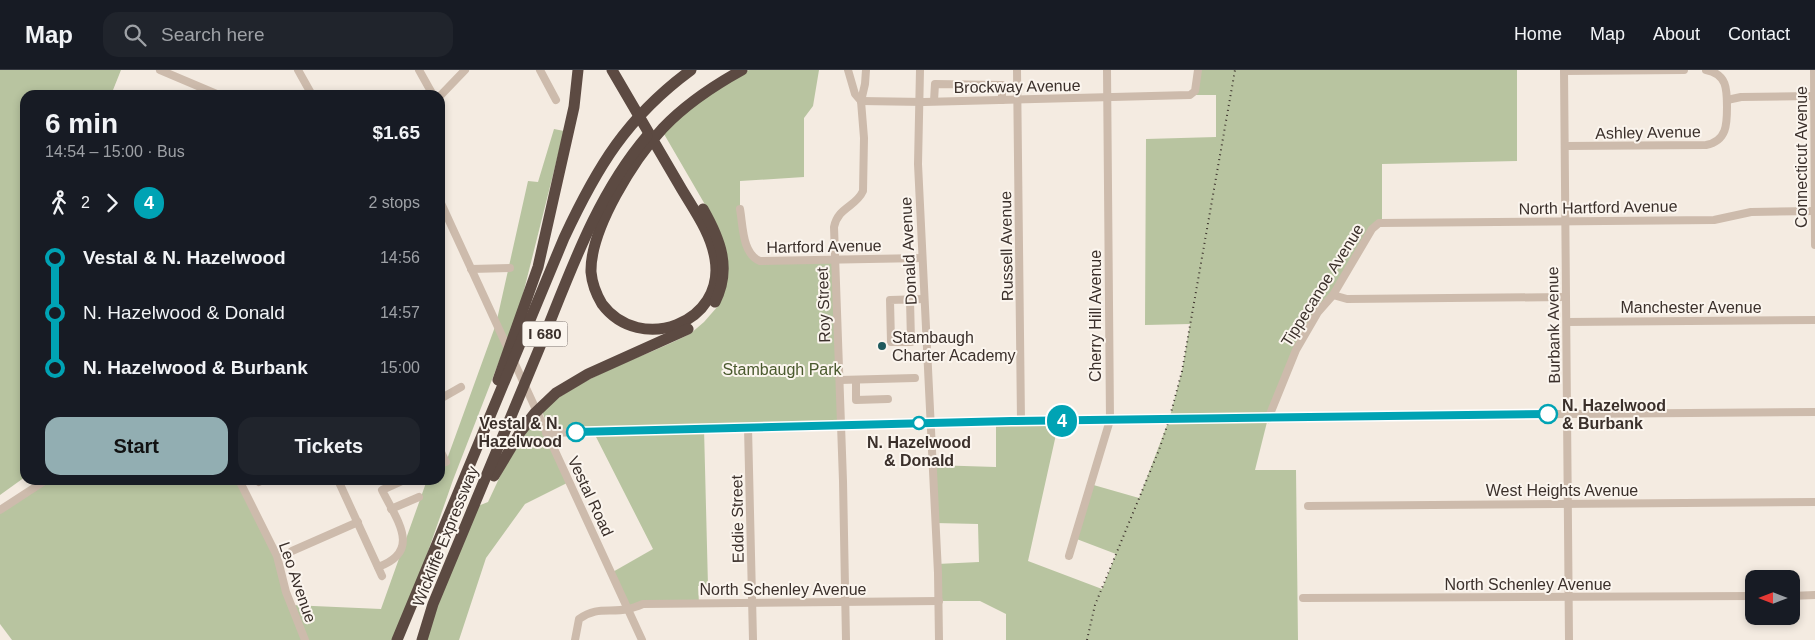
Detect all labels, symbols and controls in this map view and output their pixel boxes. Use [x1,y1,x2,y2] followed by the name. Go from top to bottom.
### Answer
[103,12,453,57] search box
[25,21,73,48] text: Map
[121,21,149,49] icon: search
[161,24,265,45] text: Search here
[1514,24,1562,44] text: Home
[1590,24,1625,44] text: Map
[1653,24,1700,44] text: About
[1728,24,1790,44] text: Contact
[953,77,1081,96] street label: Brockway Avenue
[1793,86,1810,228] street label: Connecticut Avenue
[45,108,118,139] text: 6 min
[372,122,420,143] text: $1.65
[1595,123,1701,142] street label: Ashley Avenue
[45,143,185,160] text: 14:54 – 15:00 · Bus
[45,189,73,217] icon: walk
[98,189,126,217] icon: forward
[997,191,1016,301] street label: Russell Avenue
[144,193,154,213] text: 4
[81,194,90,211] text: 2
[368,194,420,211] text: 2 stops
[897,196,920,305] street label: Donald Avenue
[1518,198,1678,217] street label: North Hartford Avenue
[1278,221,1367,349] street label: Tippecanoe Avenue
[766,237,882,256] street label: Hartford Avenue
[83,247,286,268] text: Vestal & N. Hazelwood
[380,249,420,266] text: 14:56
[1087,250,1104,382] street label: Cherry Hill Avenue
[814,266,833,343] street label: Roy Street
[1544,266,1563,384] street label: Burbank Avenue
[1620,299,1762,316] street label: Manchester Avenue
[83,302,285,323] text: N. Hazelwood & Donald
[380,304,420,321] text: 14:57
[522,322,568,346] road number: I 680
[892,329,1016,364] place label: Stambaugh Charter Academy
[876,340,888,352] marker: Stambaugh Charter Academy
[83,357,308,378] text: N. Hazelwood & Burbank
[380,359,420,376] text: 15:00
[722,361,843,378] park label: Stambaugh Park
[1562,397,1666,432] place label: N. Hazelwood & Burbank
[1538,404,1558,424] marker: N. Hazelwood & Burbank
[1046,405,1078,437] line badge: 4
[1057,411,1067,431] text: 4
[478,415,562,450] place label: Vestal & N. Hazelwood
[912,416,926,430] marker: N. Hazelwood & Donald
[45,417,228,475] button: Start
[238,417,420,475] button: Tickets
[566,422,586,442] marker: Vestal & N. Hazelwood
[867,434,971,469] place label: N. Hazelwood & Donald
[565,454,616,539] street label: Vestal Road
[409,463,481,609] street label: Wickliffe Expressway
[728,474,747,563] street label: Eddie Street
[1486,482,1638,499] street label: West Heights Avenue
[276,540,319,625] street label: Leo Avenue
[1745,570,1800,625] north arrow
[1745,570,1800,625] map controls
[1445,576,1612,593] street label: North Schenley Avenue
[700,581,867,598] street label: North Schenley Avenue

